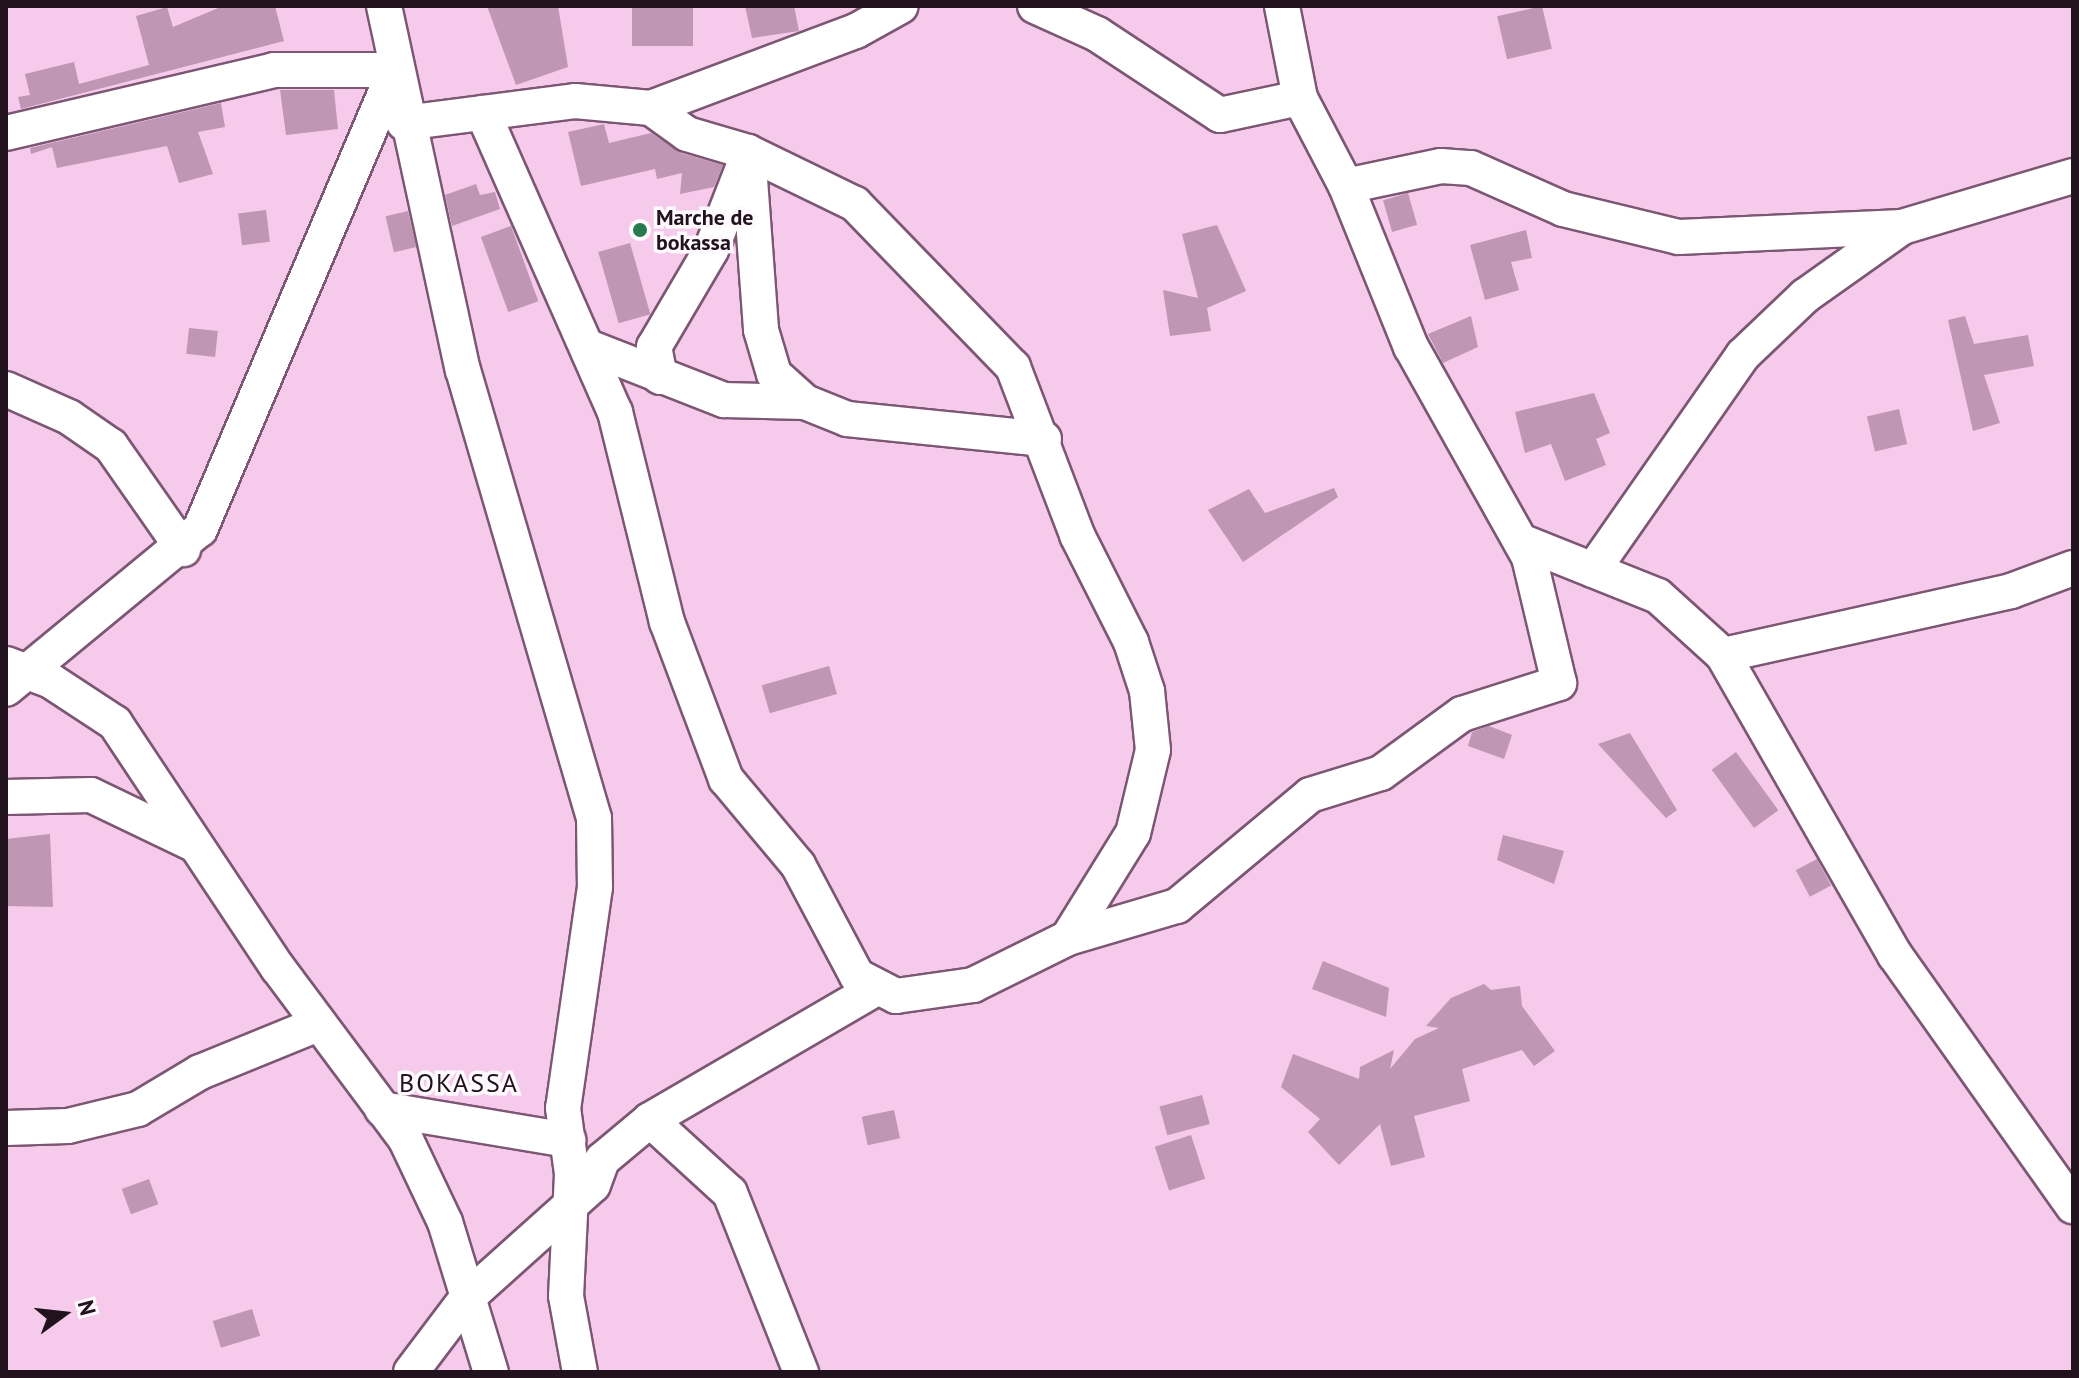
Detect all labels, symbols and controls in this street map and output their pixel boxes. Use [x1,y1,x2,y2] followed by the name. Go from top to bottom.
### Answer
[656,204,754,256] place label: Marche de bokassa
[631,221,649,239] marker: Marche de bokassa
[399,1067,519,1099] district label: BOKASSA
[24,1274,104,1354] north arrow
[72,1297,103,1318] text: N

